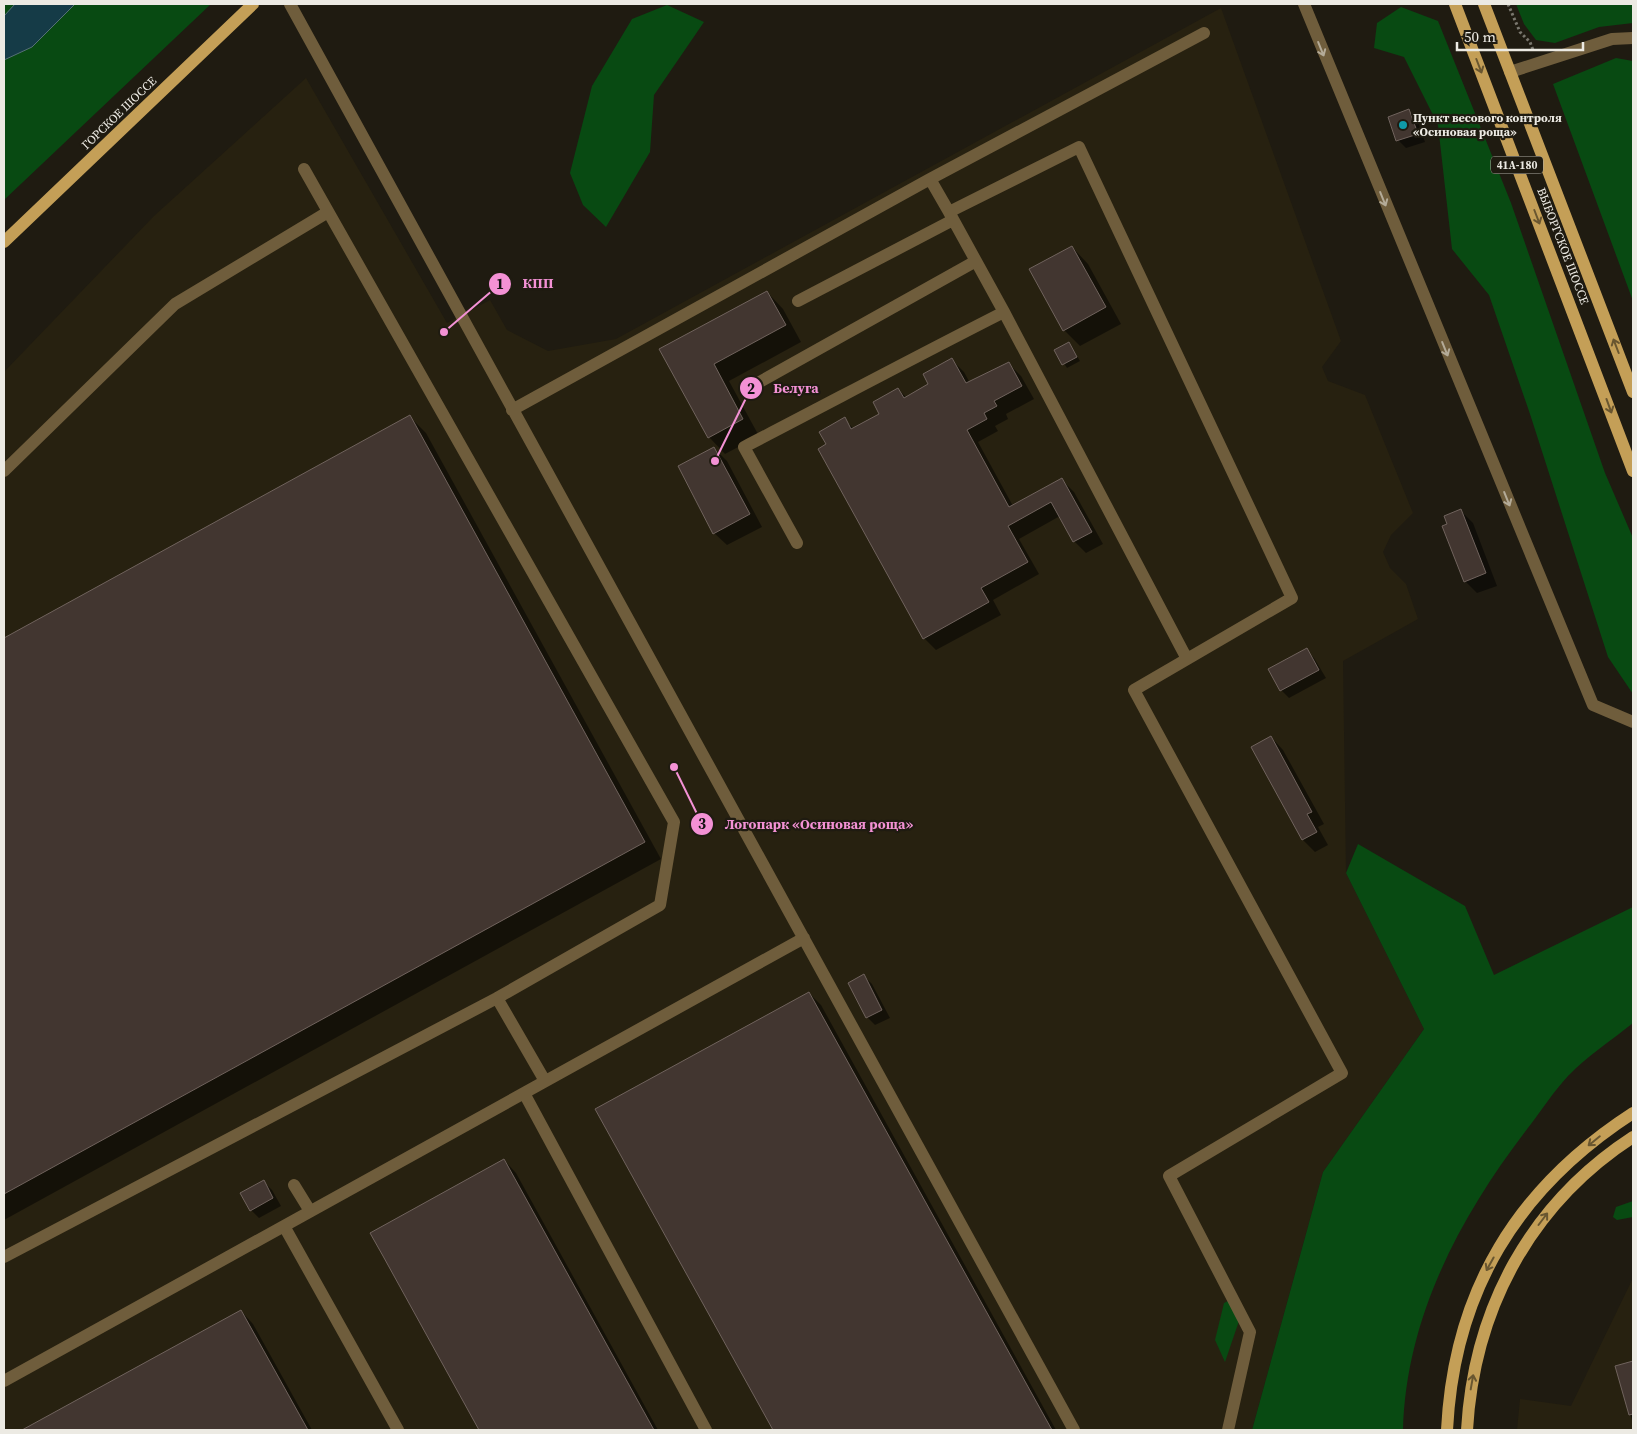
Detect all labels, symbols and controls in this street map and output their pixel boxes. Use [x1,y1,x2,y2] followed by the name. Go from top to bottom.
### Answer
[1457,20,1583,52] scale bar
[1464,26,1496,47] text: 50 m
[1317,40,1326,56] one-way arrow
[1475,58,1484,73] one-way arrow
[78,73,160,153] street label: ГОРСКОЕ ШОССЕ
[1413,110,1562,140] place label: Пункт весового контроля «Осиновая роща»
[1397,119,1409,131] marker: Пункт весового контроля «Осиновая роща»
[1491,156,1543,174] road number: 41А-180
[1533,185,1593,307] street label: ВЫБОРГСКОЕ ШОССЕ
[1379,191,1389,206] one-way arrow
[1533,209,1542,224] one-way arrow
[487,269,563,298] callout: КПП
[496,273,504,294] text: 1
[523,273,554,293] text: КПП
[1611,339,1620,354] one-way arrow
[1441,341,1451,356] one-way arrow
[739,374,829,403] callout: Белуга
[747,378,755,399] text: 2
[773,378,819,398] text: Белуга
[1605,397,1614,413] one-way arrow
[1503,491,1513,506] one-way arrow
[689,810,923,839] callout: Логопарк «Осиновая роща»
[698,813,706,834] text: 3
[725,814,914,834] text: Логопарк «Осиновая роща»
[1587,1135,1600,1146] one-way arrow
[1538,1212,1548,1226] one-way arrow
[1484,1257,1494,1271] one-way arrow
[1467,1374,1477,1390] one-way arrow

